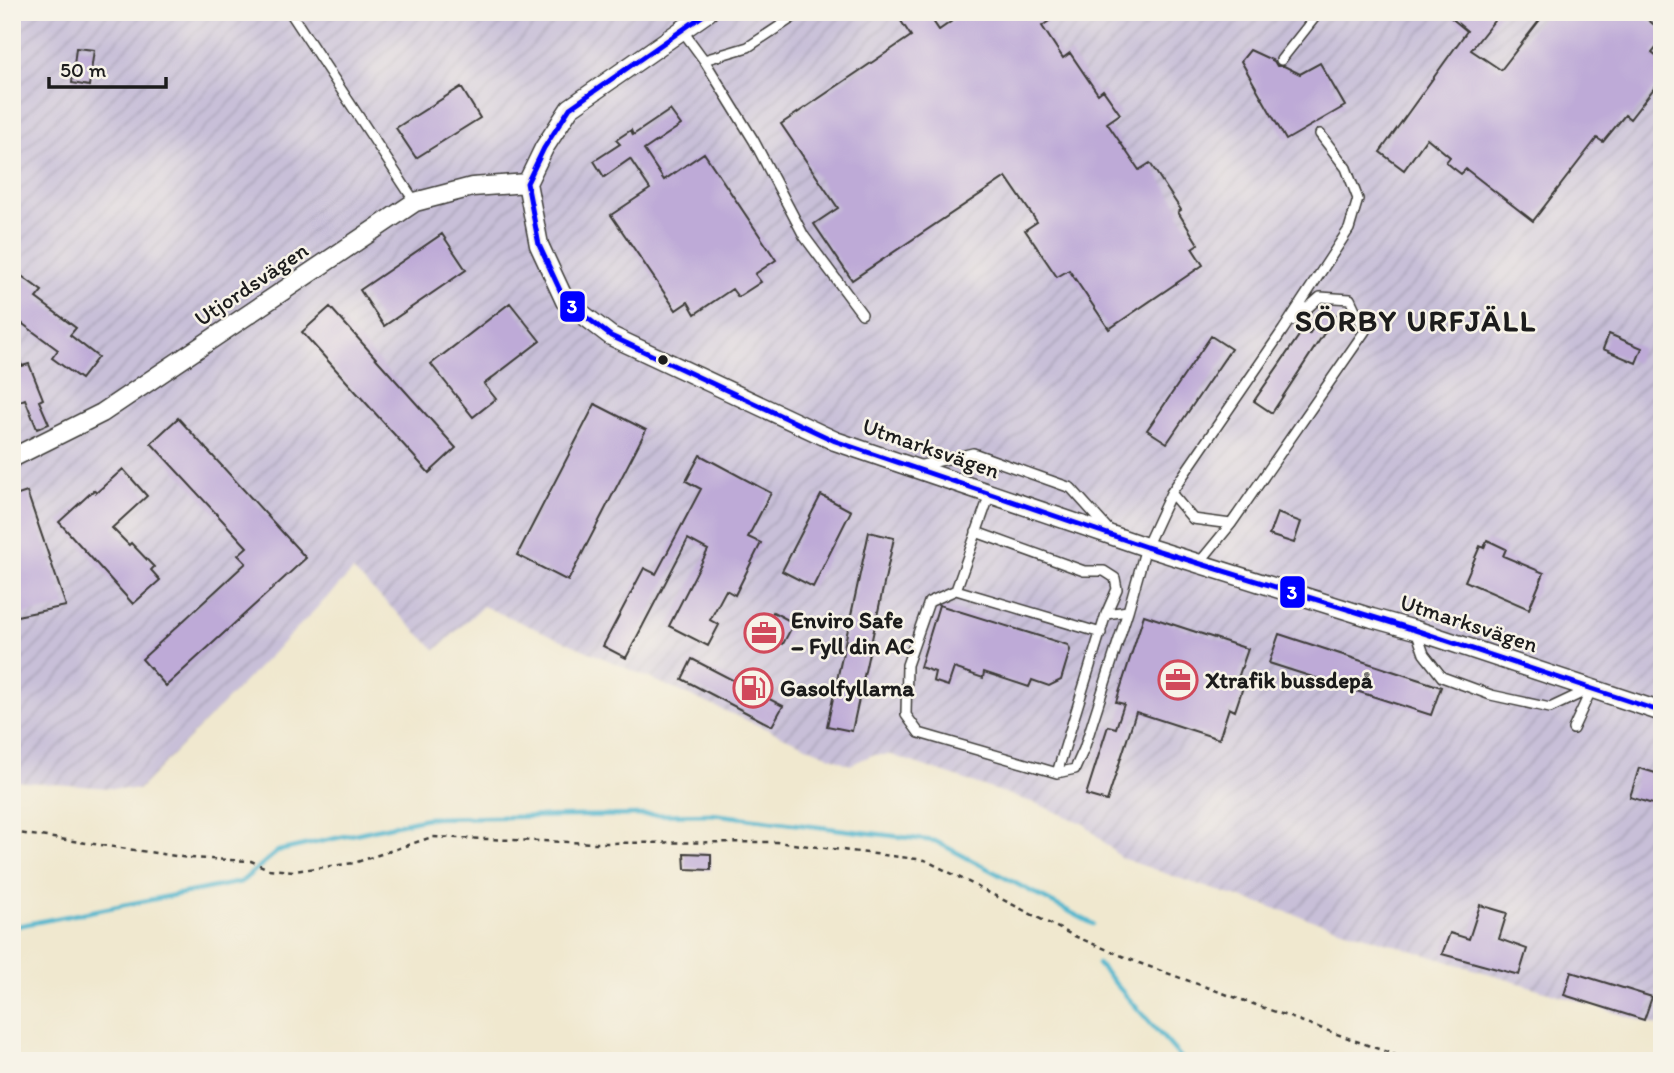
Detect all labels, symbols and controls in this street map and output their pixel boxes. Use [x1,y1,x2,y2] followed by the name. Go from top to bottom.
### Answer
[49,46,166,90] scale bar
[60,57,107,82] text: 50 m
[189,236,313,332] street label: Utjordsvägen
[559,290,586,323] line badge: 3
[567,295,577,318] text: 3
[1295,302,1537,339] district label: SÖRBY URFJÄLL
[656,353,670,367] unlabelled marker
[859,411,1003,485] street label: Utmarksvägen
[1279,575,1306,609] line badge: 3
[1287,581,1297,604] text: 3
[1397,588,1541,658] street label: Utmarksvägen
[791,606,915,660] place label: Enviro Safe – Fyll din AC
[743,612,785,654] office icon: Enviro Safe – Fyll din AC
[1157,659,1199,701] office icon: Xtrafik bussdepå
[1205,666,1374,694] place label: Xtrafik bussdepå
[732,667,774,709] fuel station icon: Gasolfyllarna
[780,674,915,702] place label: Gasolfyllarna

